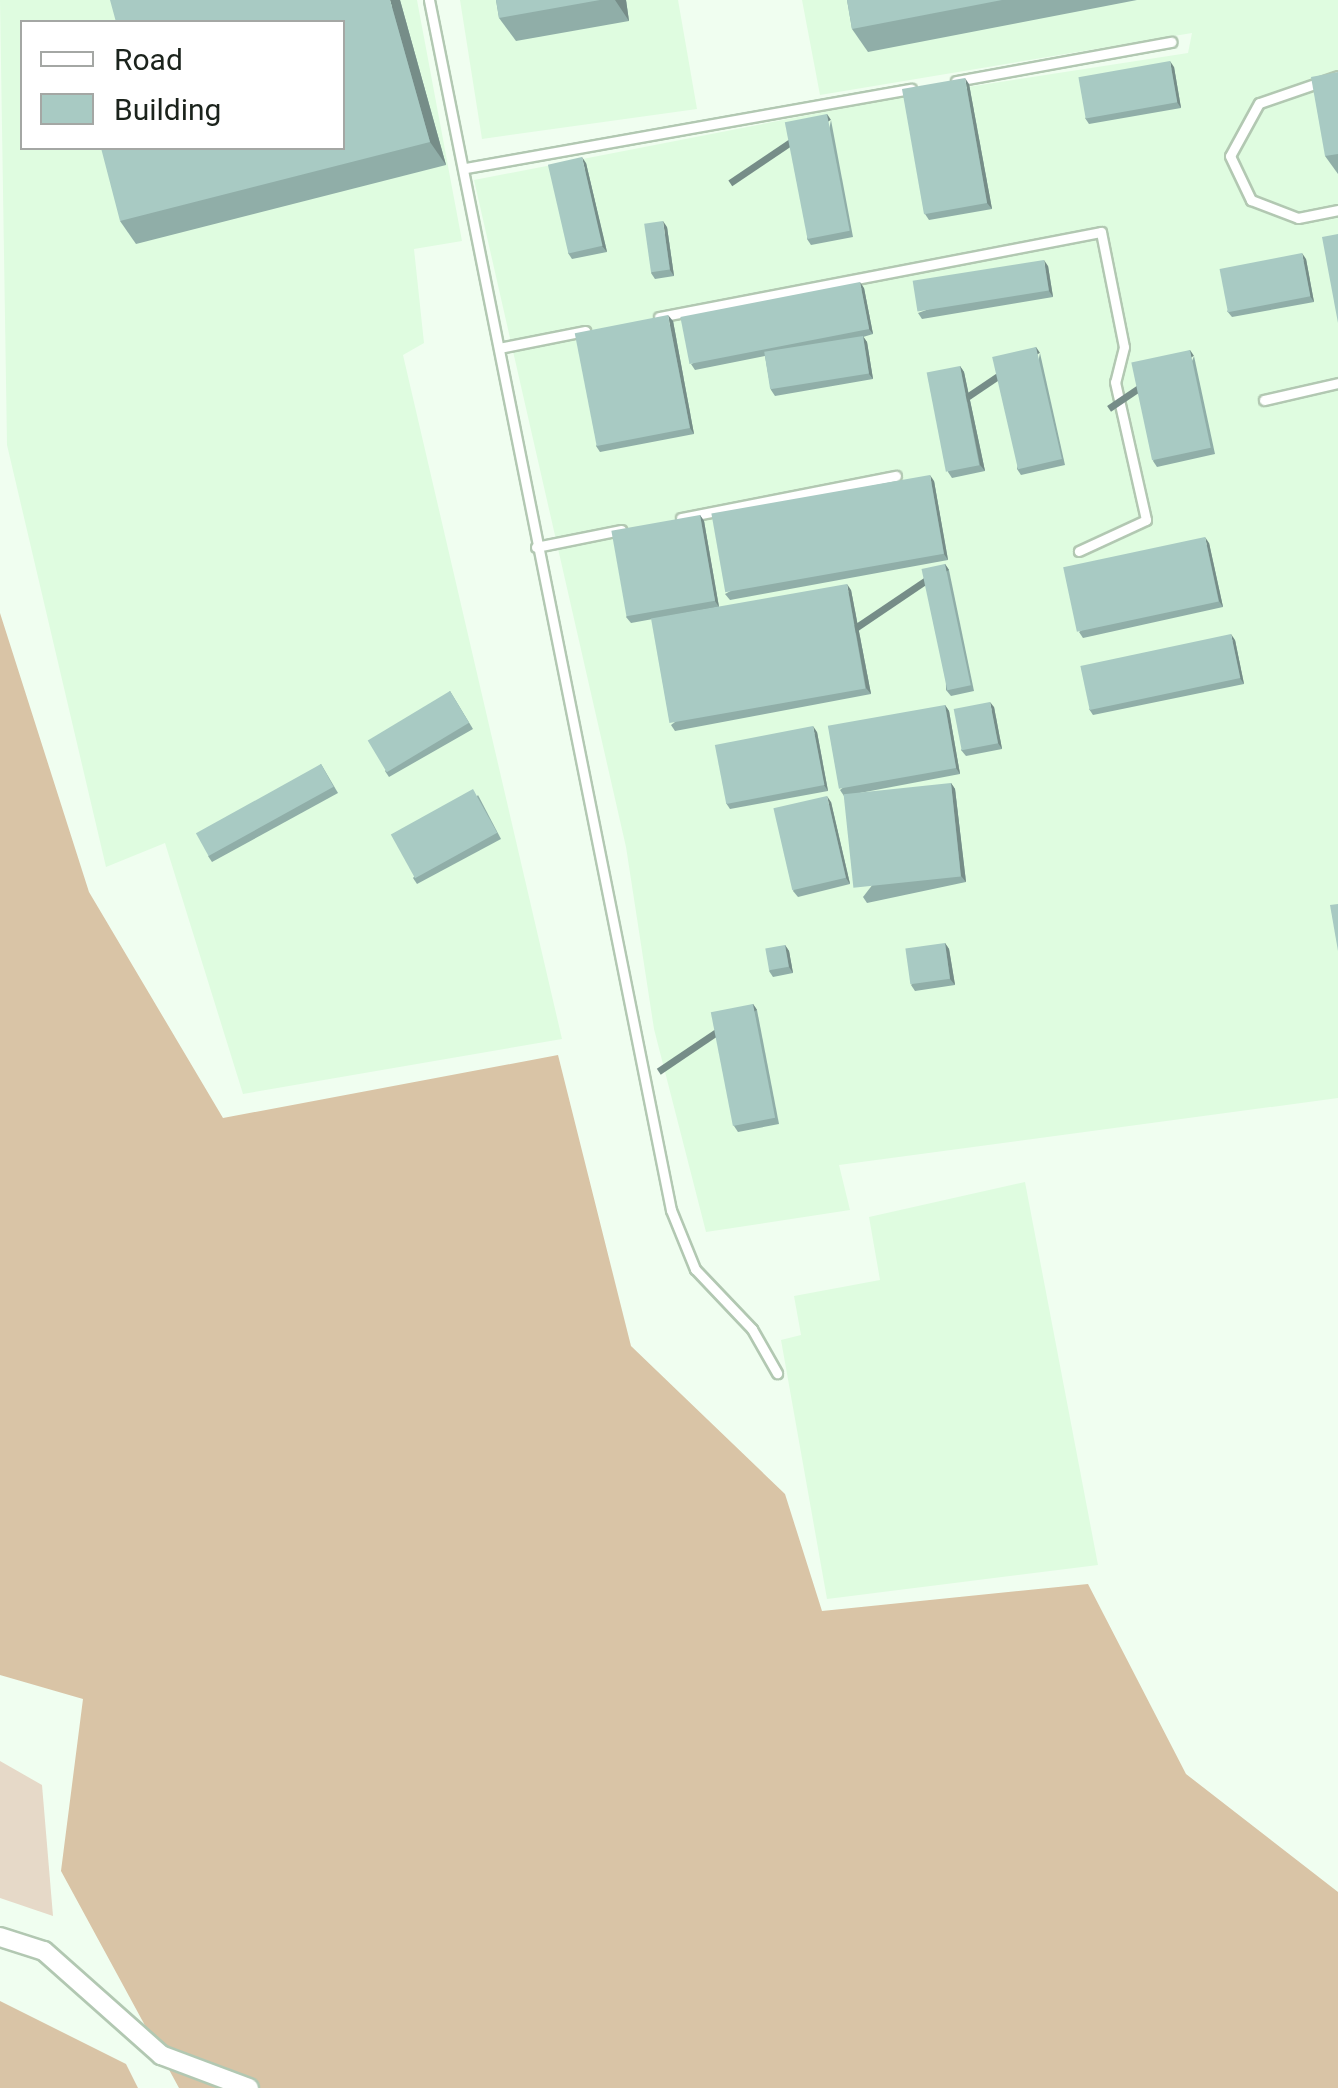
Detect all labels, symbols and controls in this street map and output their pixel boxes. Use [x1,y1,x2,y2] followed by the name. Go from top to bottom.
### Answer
[20,20,345,150] legend
[114,42,183,77] text: Road
[114,92,221,127] text: Building

